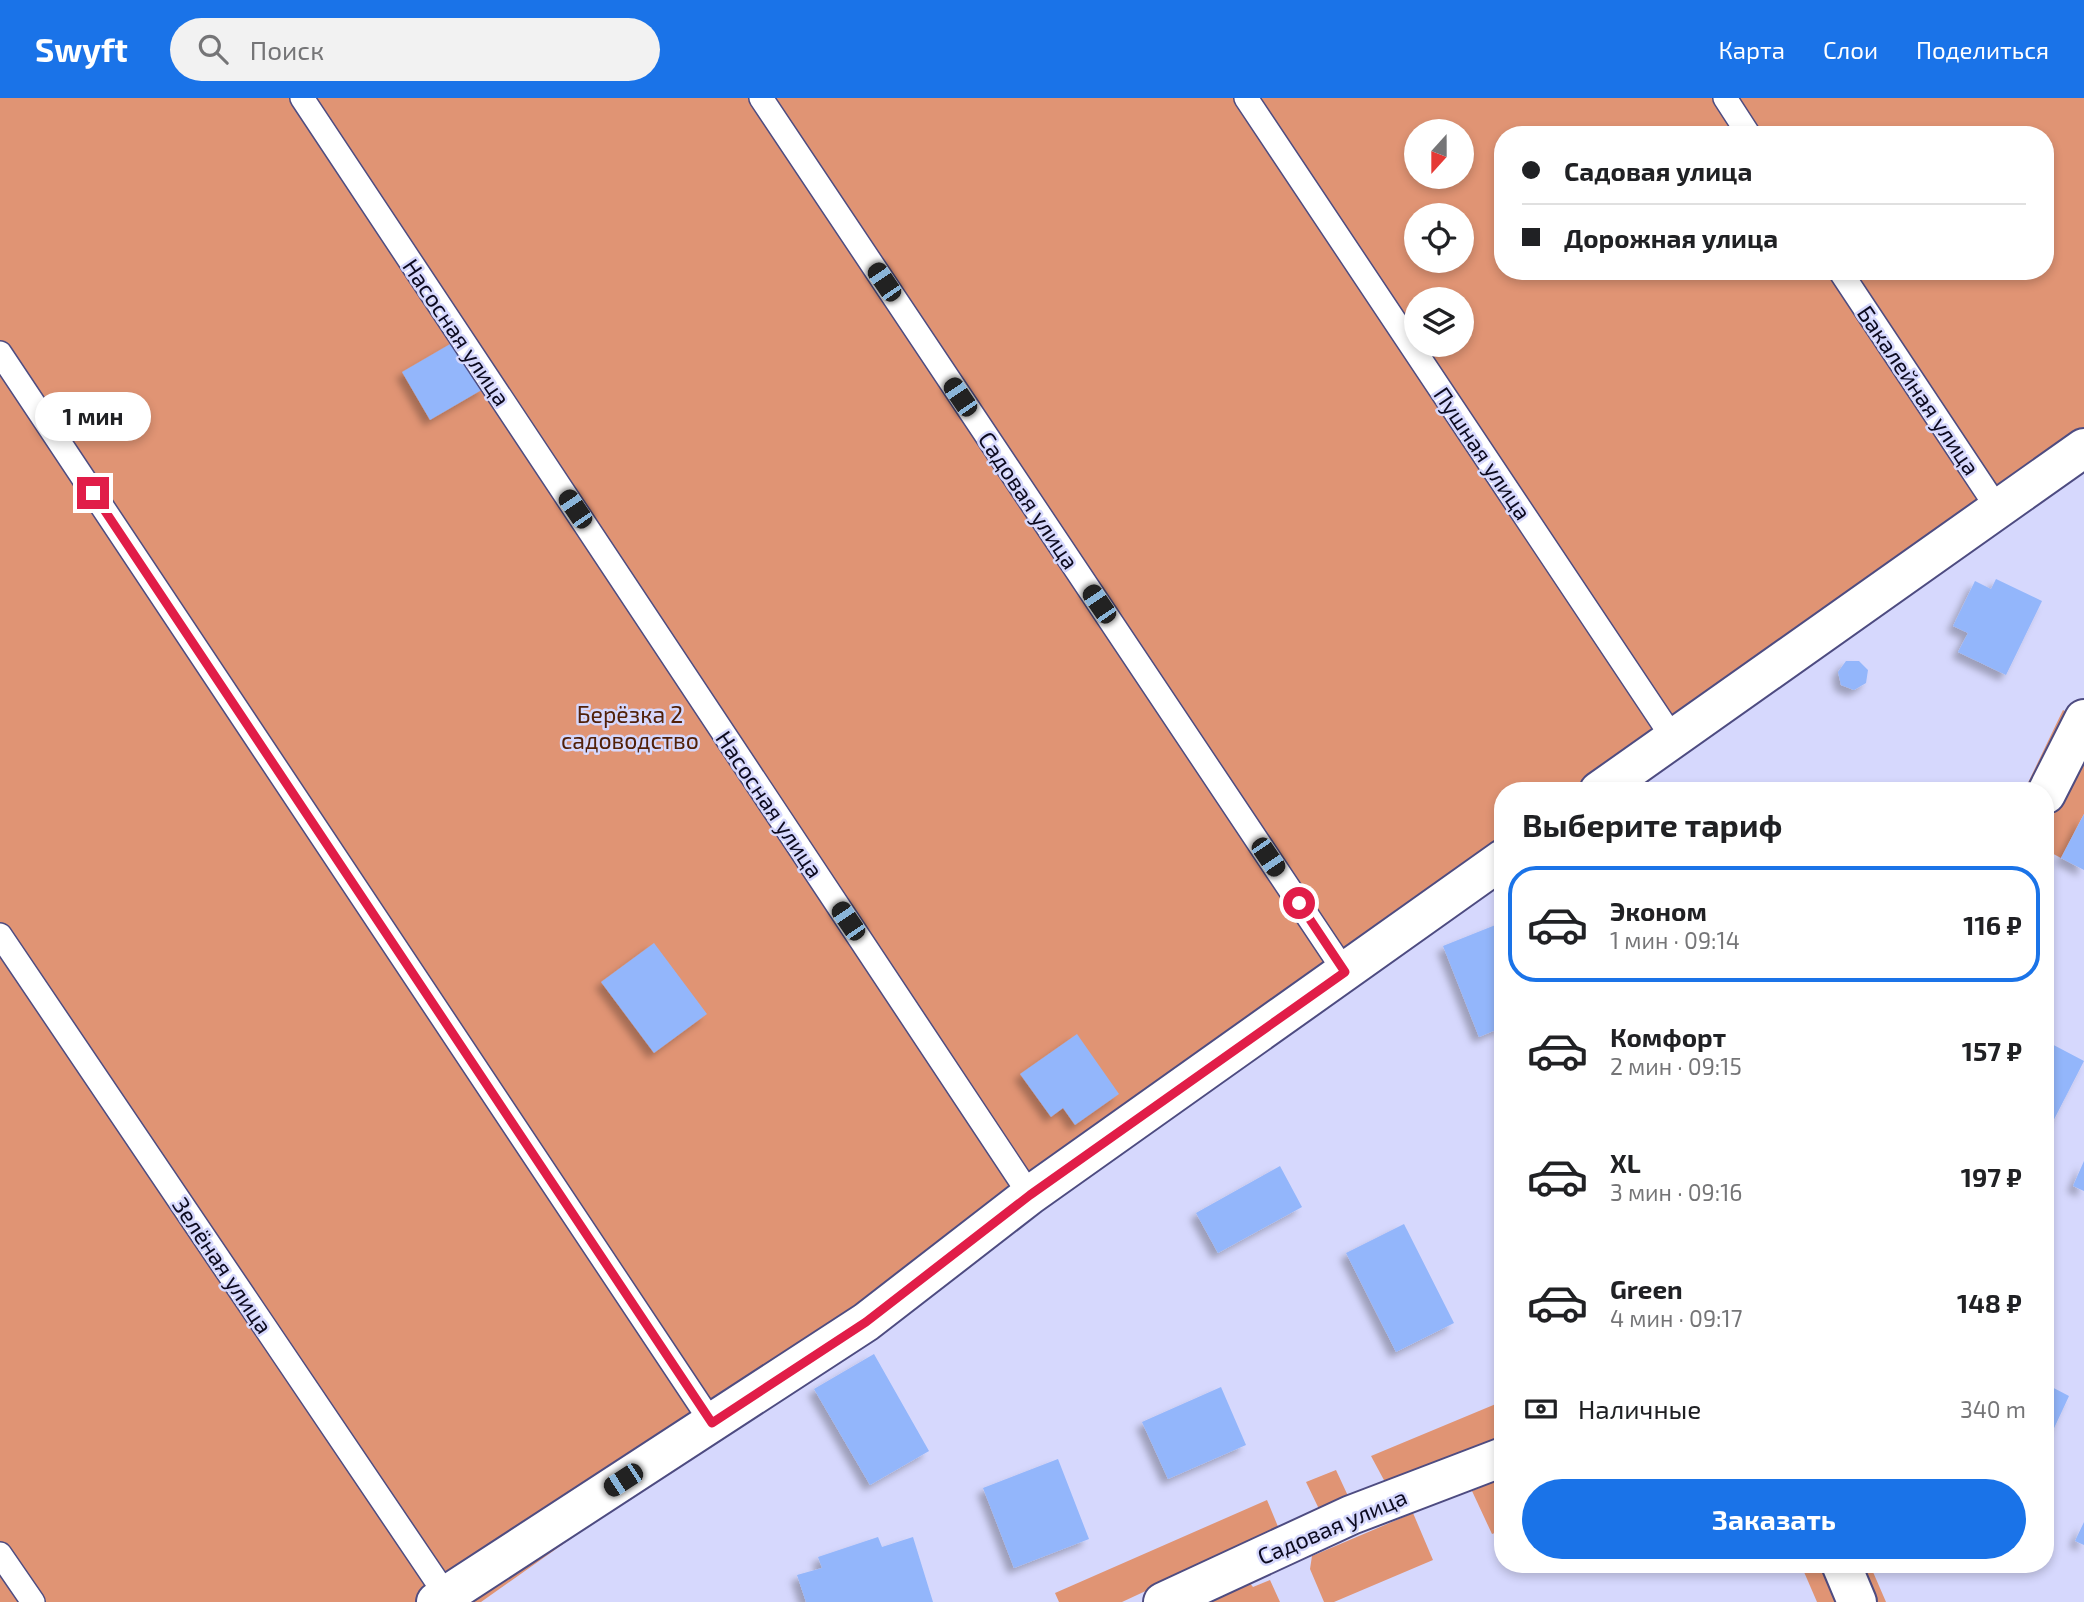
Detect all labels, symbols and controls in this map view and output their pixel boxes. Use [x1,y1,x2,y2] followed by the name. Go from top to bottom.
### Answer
[170,18,660,81] search box
[35,29,128,69] text: Swyft
[194,30,232,68] icon: search
[250,34,324,65] text: Поиск
[1718,35,1785,64] text: Карта
[1823,35,1878,64] text: Слои
[1916,35,2049,64] text: Поделиться
[1404,119,1474,189] north arrow
[1404,119,1474,357] map controls
[1564,155,1752,186] text: Садовая улица
[1404,203,1474,273] button: locate
[1564,222,1778,253] text: Дорожная улица
[397,253,517,412] street label: Насосная улица
[864,259,905,305] car
[1404,287,1474,357] button: layers
[1851,300,1986,481] street label: Бакалейная улица
[940,374,981,420] car
[1427,381,1538,525] street label: Пушная улица
[35,392,151,440] callout: 1 мин
[63,402,123,430] text: 1 мин
[972,426,1085,575] street label: Садовая улица
[77,477,109,509] route end
[555,486,596,532] car
[1079,581,1120,627] car
[561,700,699,754] park label: Берёзка 2 садоводство
[710,725,830,884] street label: Насосная улица
[1522,805,1782,843] text: Выберите тариф
[1248,834,1289,880] car
[1283,887,1315,919] route start
[1526,893,1589,956] icon: car
[1610,895,1707,926] text: Эконом
[828,898,869,944] car
[1963,909,2022,940] text: 116 ₽
[1610,926,1740,954] text: 1 мин · 09:14
[1526,1019,1589,1082] icon: car
[1610,1021,1726,1052] text: Комфорт
[1962,1035,2022,1066] text: 157 ₽
[1610,1052,1742,1080] text: 2 мин · 09:15
[1526,1145,1589,1208] icon: car
[1610,1147,1641,1178] text: XL
[1961,1161,2022,1192] text: 197 ₽
[1610,1178,1742,1206] text: 3 мин · 09:16
[166,1192,279,1339] street label: Зелёная улица
[1526,1271,1589,1334] icon: car
[1610,1273,1683,1304] text: Green
[1957,1287,2022,1318] text: 148 ₽
[1610,1304,1742,1332] text: 4 мин · 09:17
[1522,1390,1560,1428] icon: cash
[1578,1393,1701,1424] text: Наличные
[1960,1395,2026,1423] text: 340 m
[600,1460,647,1500] car
[1522,1479,2026,1559] button: Заказать
[1253,1482,1411,1571] street label: Садовая улица

